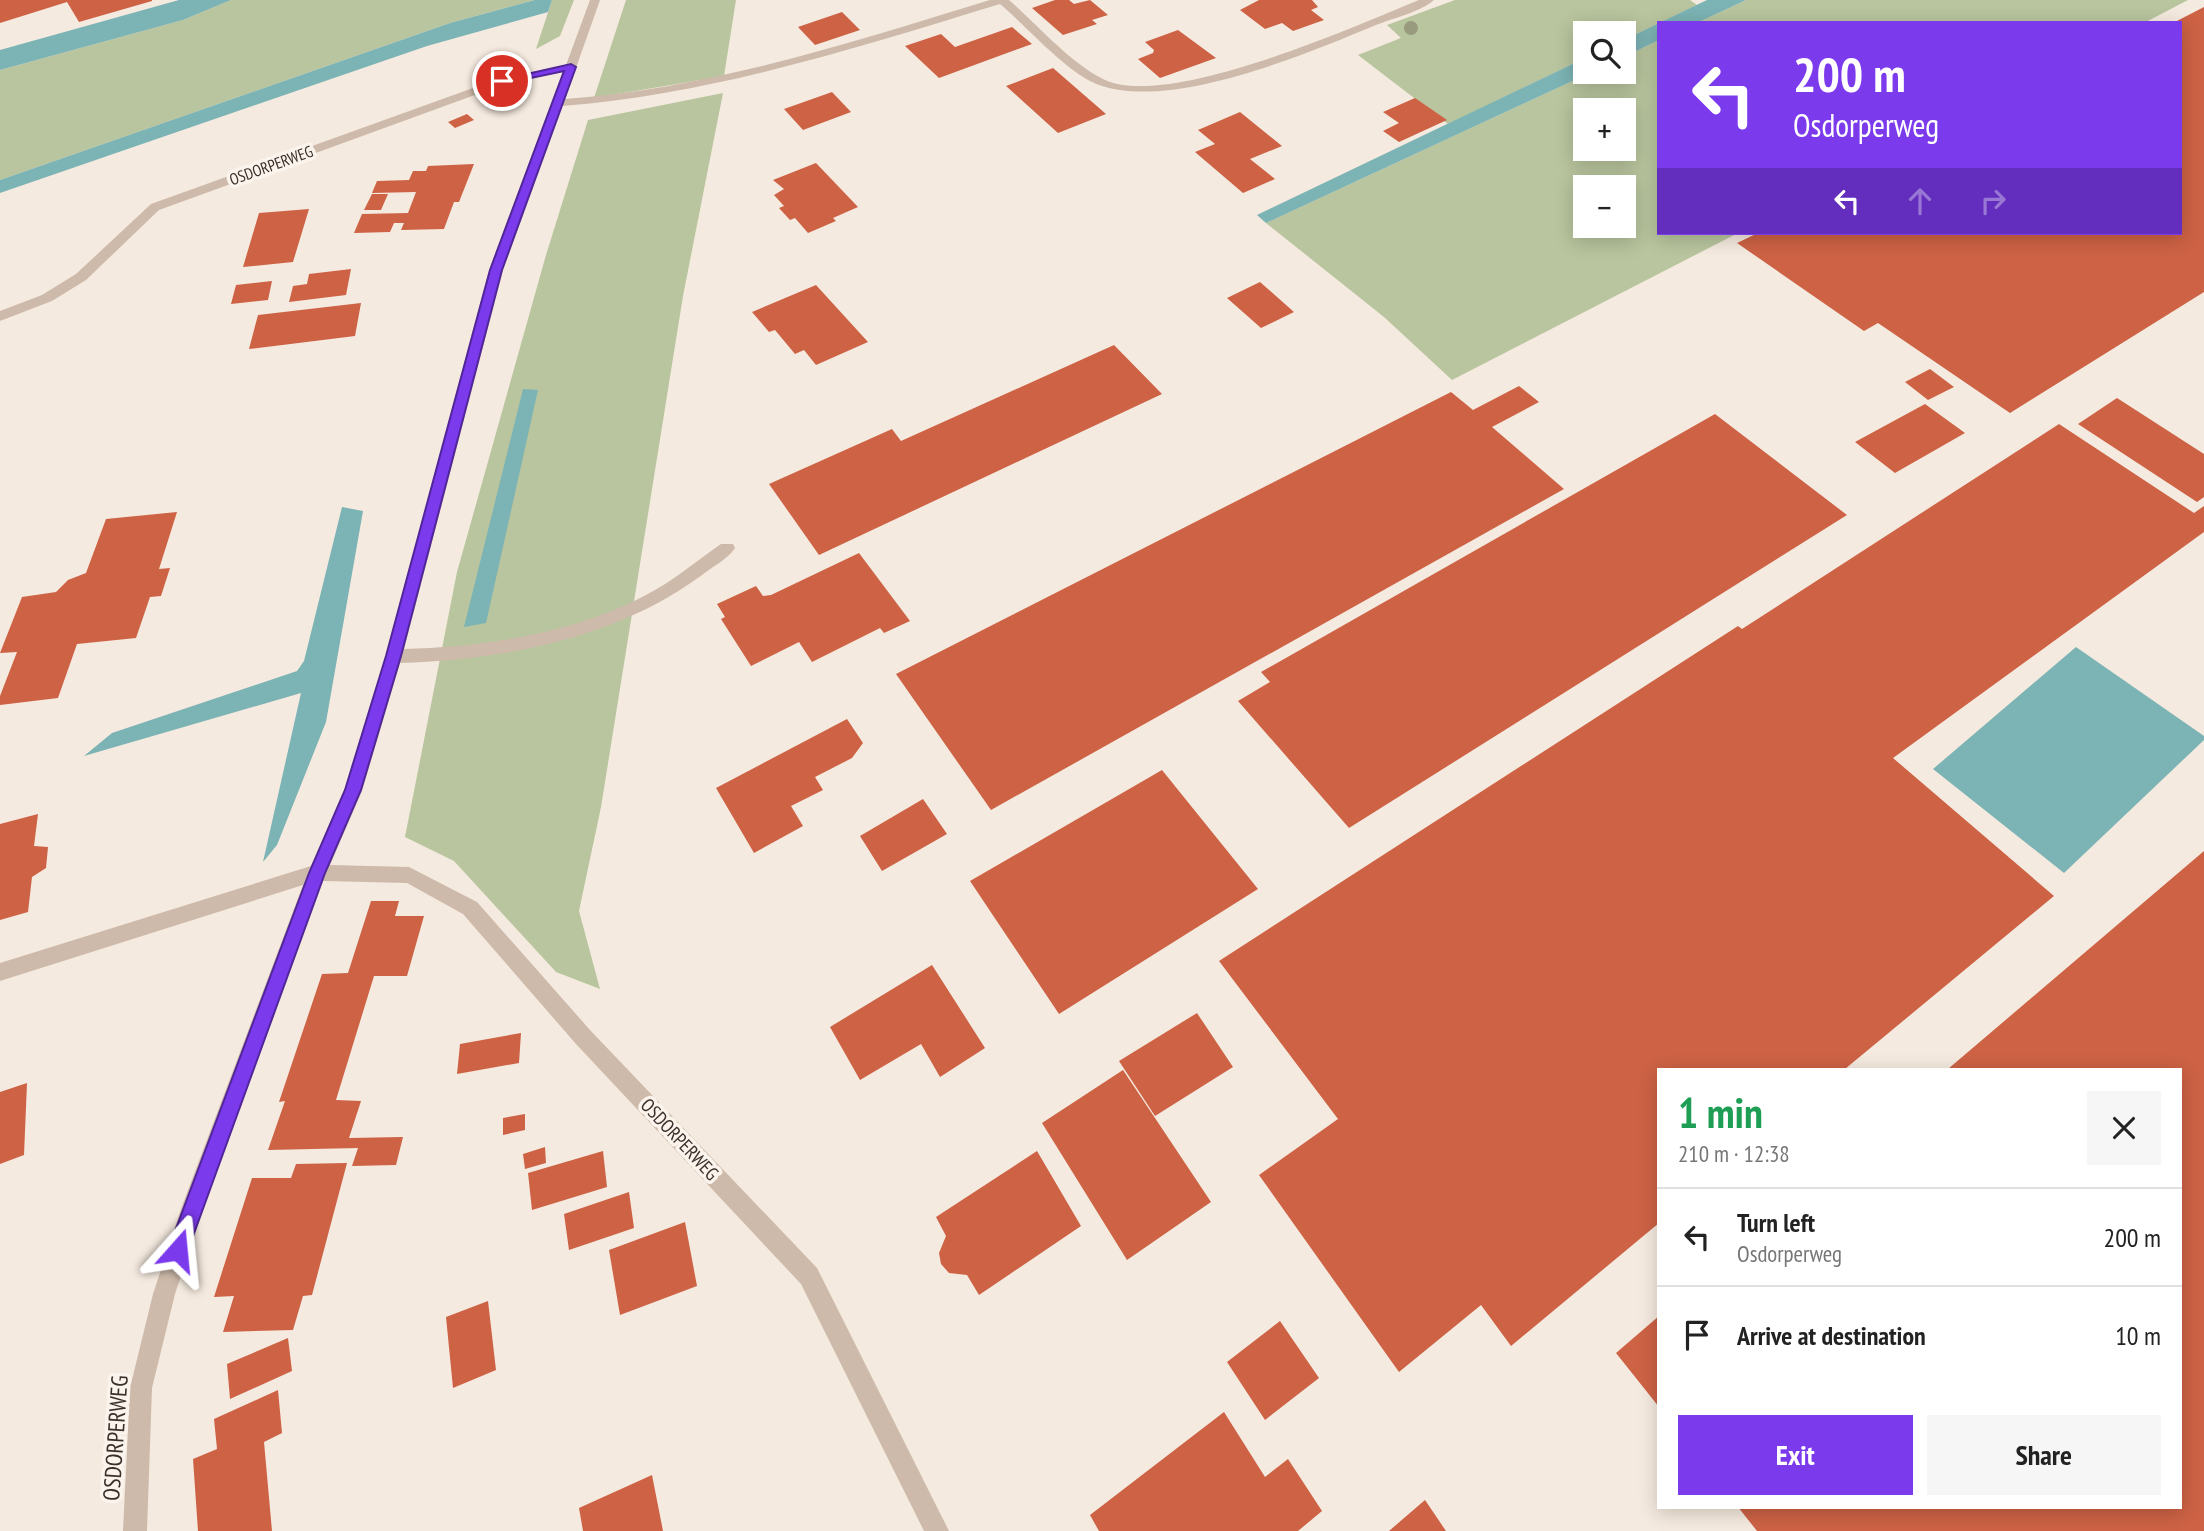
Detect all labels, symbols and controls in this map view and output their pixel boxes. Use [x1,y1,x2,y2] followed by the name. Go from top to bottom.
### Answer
[1573,21,1636,238] map controls
[1573,21,1636,84] button: search
[1793,42,1906,106] text: 200 m
[1678,49,1769,140] icon: left
[472,51,532,111] pin
[483,62,521,100] icon: arrive
[1573,98,1636,161] button: +
[1793,104,1939,146] text: Osdorperweg
[227,141,316,189] street label: OSDORPERWEG
[1573,175,1636,238] button: −
[1828,182,1866,220] icon: left
[1901,182,1939,220] icon: ahead
[1974,182,2012,220] icon: right
[1678,1085,1763,1140] text: 1 min
[2087,1091,2161,1165] button: close
[636,1093,724,1185] street label: OSDORPERWEG
[1678,1139,1790,1168] text: 210 m · 12:38
[1737,1206,1815,1239] text: Turn left
[141,1213,215,1287] position arrow
[1678,1218,1716,1256] icon: left
[2103,1221,2161,1254] text: 200 m
[1737,1239,1842,1268] text: Osdorperweg
[1678,1316,1716,1354] icon: arrive
[1737,1319,1926,1352] text: Arrive at destination
[2115,1319,2161,1352] text: 10 m
[96,1374,134,1502] street label: OSDORPERWEG
[1678,1415,1913,1495] button: Exit
[1927,1415,2161,1495] button: Share

